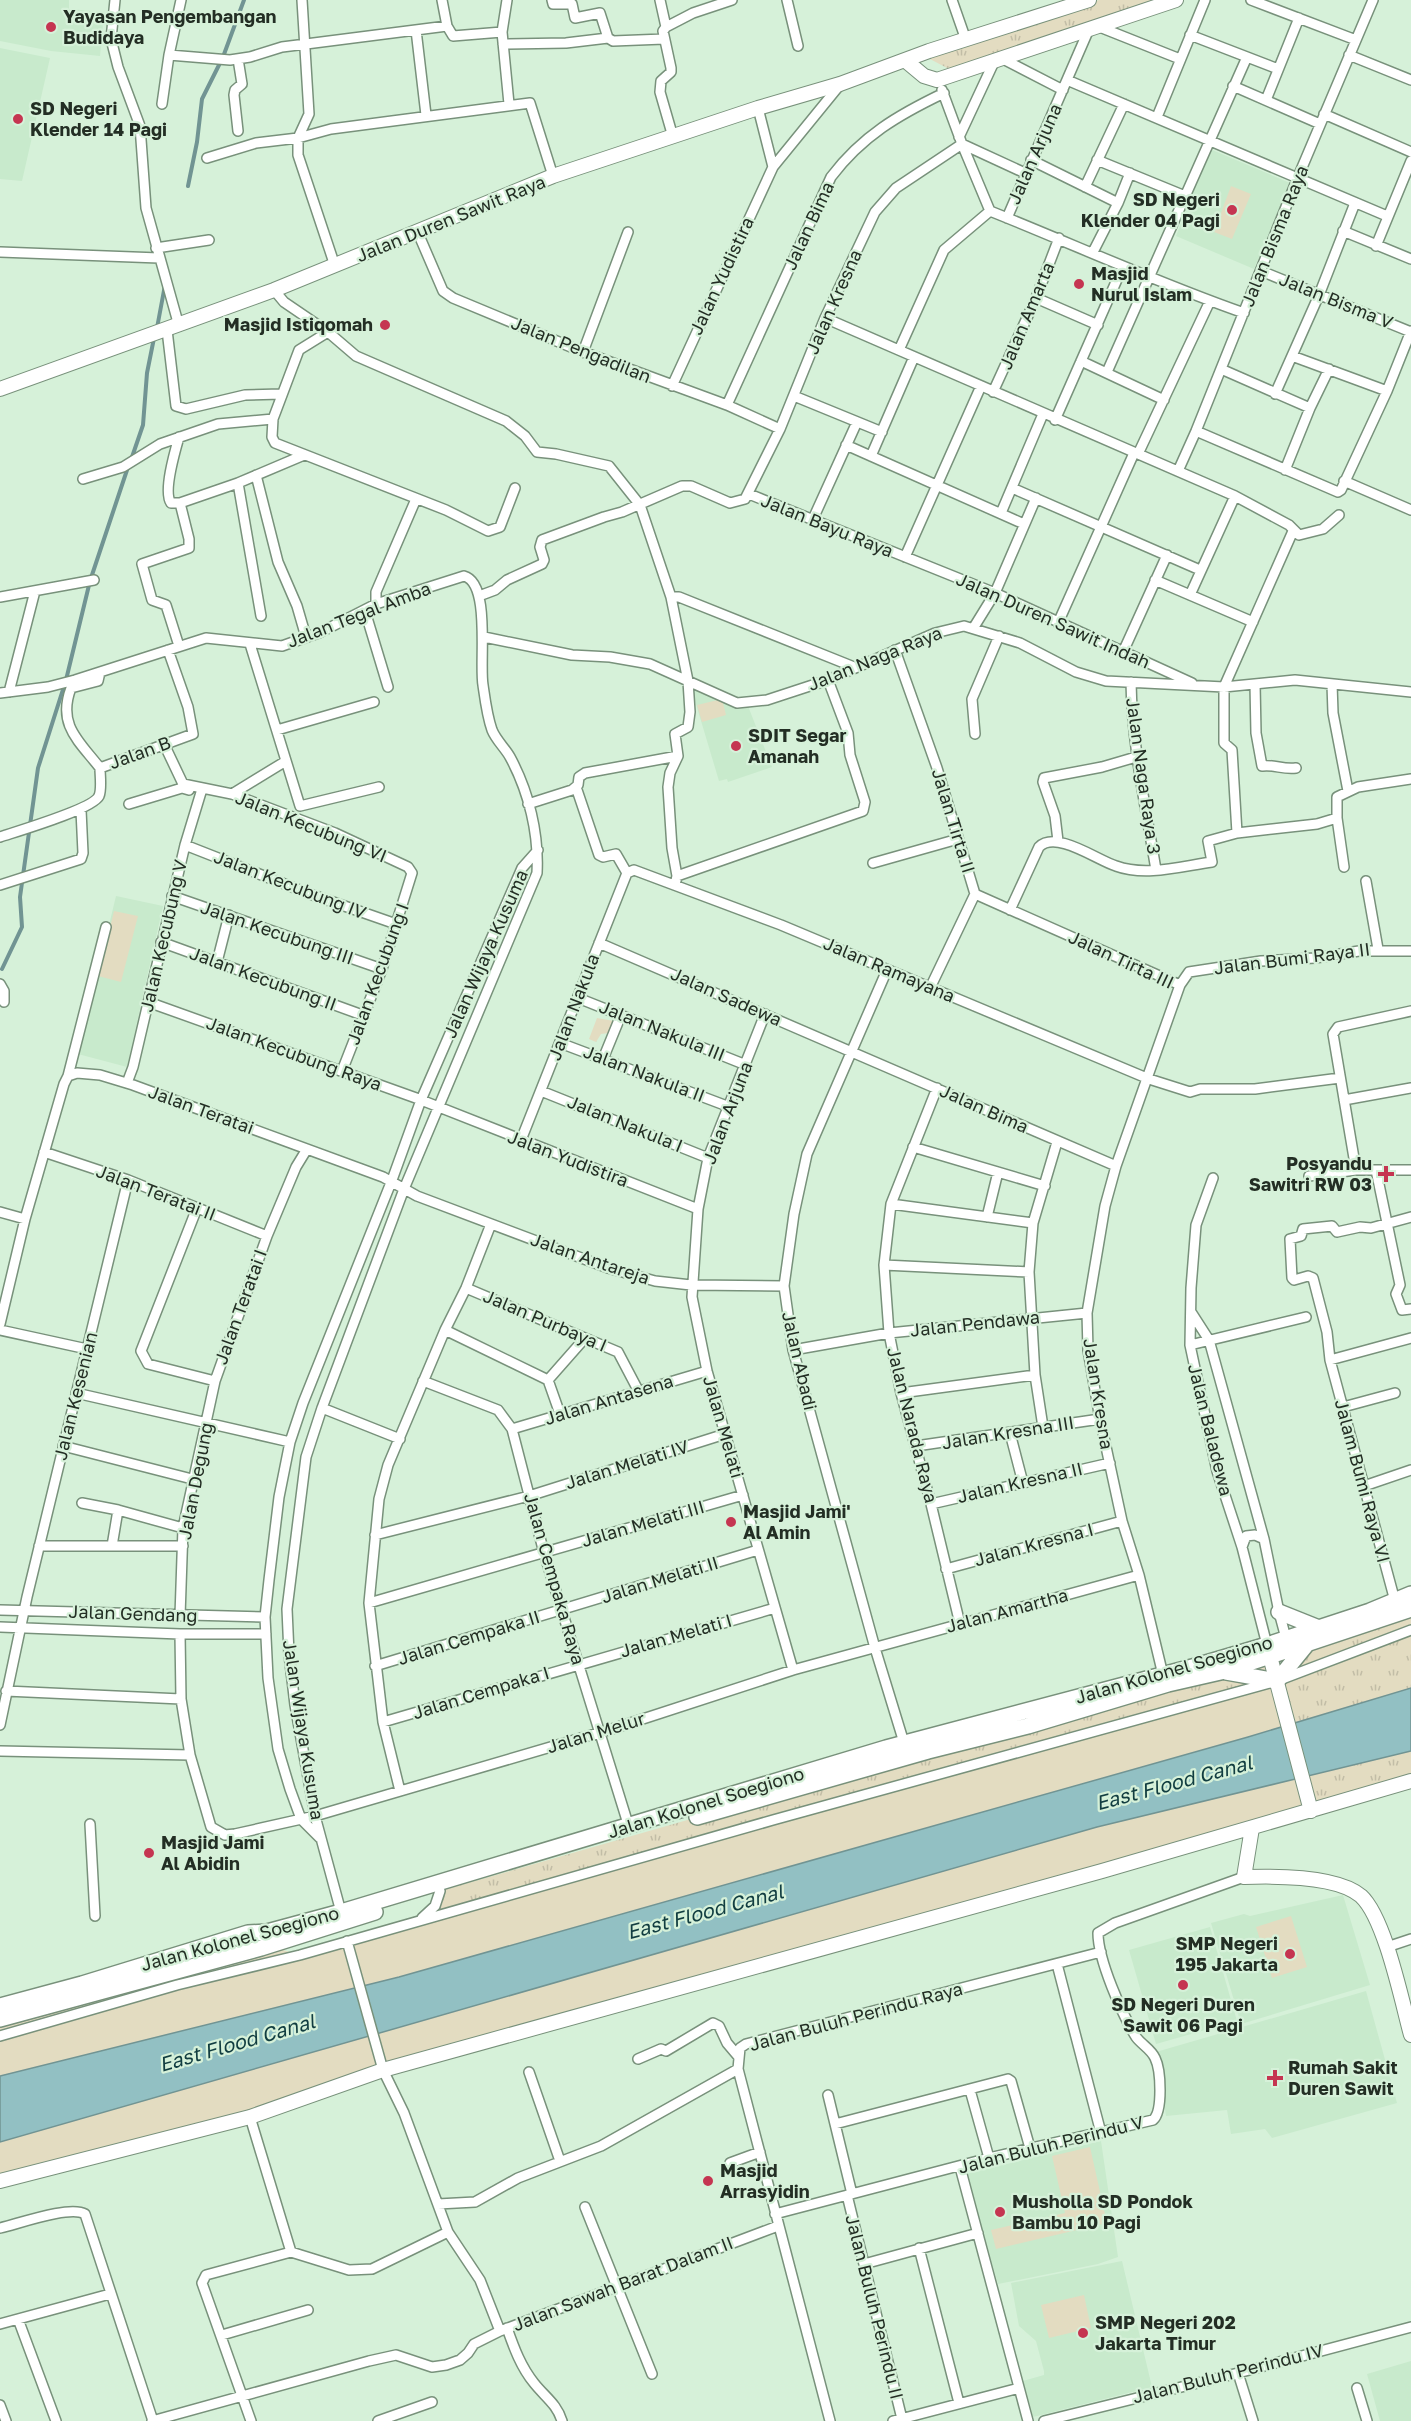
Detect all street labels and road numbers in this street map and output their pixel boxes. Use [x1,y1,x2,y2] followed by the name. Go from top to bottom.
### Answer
[1002,100,1066,207] street label: Jalan Arjuna
[1236,162,1312,309] street label: Jalan Bisma Raya
[353,170,548,266] street label: Jalan Duren Sawit Raya
[778,178,838,273] street label: Jalan Bima
[684,213,758,338] street label: Jalan Yudistira
[800,246,866,357] street label: Jalan Kresna
[994,259,1059,373] street label: Jalan Amarta
[1276,267,1396,333] street label: Jalan Bisma V
[508,311,655,387] street label: Jalan Pengadilan
[758,489,897,562] street label: Jalan Bayu Raya
[953,567,1154,673] street label: Jalan Duren Sawit Indah
[284,576,434,652] street label: Jalan Tegal Amba
[804,621,945,695] street label: Jalan Naga Raya
[1122,696,1166,856] street label: Jalan Naga Raya 3
[106,731,173,773] street label: Jalan B
[928,766,980,876] street label: Jalan Tirta II
[233,786,390,866] street label: Jalan Kecubung VI
[211,845,370,923] street label: Jalan Kecubung IV
[135,858,191,1014] street label: Jalan Kecubung V
[438,866,532,1041] street label: Jalan Wijaya Kusuma
[198,896,357,969] street label: Jalan Kecubung III
[341,900,413,1047] street label: Jalan Kecubung I
[1065,925,1178,993] street label: Jalan Tirta III
[820,931,958,1007] street label: Jalan Ramayana
[1212,938,1371,979] street label: Jalan Bumi Raya II
[187,941,340,1015] street label: Jalan Kecubung II
[543,950,603,1063] street label: Jalan Nakula
[668,962,785,1030] street label: Jalan Sadewa
[596,995,729,1065] street label: Jalan Nakula III
[204,1011,385,1095] street label: Jalan Kecubung Raya
[581,1040,708,1106] street label: Jalan Nakula II
[697,1058,757,1167] street label: Jalan Arjuna
[937,1079,1032,1137] street label: Jalan Bima
[146,1080,257,1138] street label: Jalan Teratai
[564,1090,686,1156] street label: Jalan Nakula I
[505,1125,632,1191] street label: Jalan Yudistira
[93,1159,219,1225] street label: Jalan Teratai II
[528,1227,653,1289] street label: Jalan Antareja
[209,1246,271,1367] street label: Jalan Teratai I
[480,1284,610,1356] street label: Jalan Purbaya I
[909,1305,1041,1341] street label: Jalan Pendawa
[778,1309,822,1412] street label: Jalan Abadi
[48,1329,102,1462] street label: Jalan Kesenian
[1079,1337,1119,1451] street label: Jalan Kresna
[883,1345,943,1505] street label: Jalan Narada Raya
[1184,1361,1238,1498] street label: Jalan Baladewa
[542,1369,676,1429] street label: Jalan Antasena
[699,1373,749,1480] street label: Jalan Melati
[1331,1397,1395,1565] street label: Jalam Bumi Raya VI
[940,1411,1076,1453] street label: Jalan Kresna III
[173,1420,217,1541] street label: Jalan Degung
[562,1435,691,1493] street label: Jalan Melati IV
[955,1457,1085,1507] street label: Jalan Kresna II
[520,1490,590,1667] street label: Jalan Cempaka Raya
[579,1495,707,1551] street label: Jalan Melati III
[972,1518,1096,1570] street label: Jalan Kresna I
[599,1551,721,1607] street label: Jalan Melati II
[943,1583,1070,1637] street label: Jalan Amartha
[68,1600,198,1626] street label: Jalan Gendang
[395,1605,542,1669] street label: Jalan Cempaka II
[617,1609,734,1662] street label: Jalan Melati I
[1073,1630,1275,1708] street label: Jalan Kolonel Soegiono
[279,1638,329,1821] street label: Jalan Wijaya Kusuma
[410,1661,552,1723] street label: Jalan Cempaka I
[544,1707,647,1757] street label: Jalan Melur
[605,1762,806,1842] street label: Jalan Kolonel Soegiono
[138,1901,341,1975] street label: Jalan Kolonel Soegiono
[747,1977,965,2055] street label: Jalan Buluh Perindu Raya
[956,2110,1146,2178] street label: Jalan Buluh Perindu V
[841,2212,909,2401] street label: Jalan Buluh Perindu II
[509,2231,736,2335] street label: Jalan Sawah Barat Dalam II
[1130,2339,1325,2407] street label: Jalan Buluh Perindu IV

